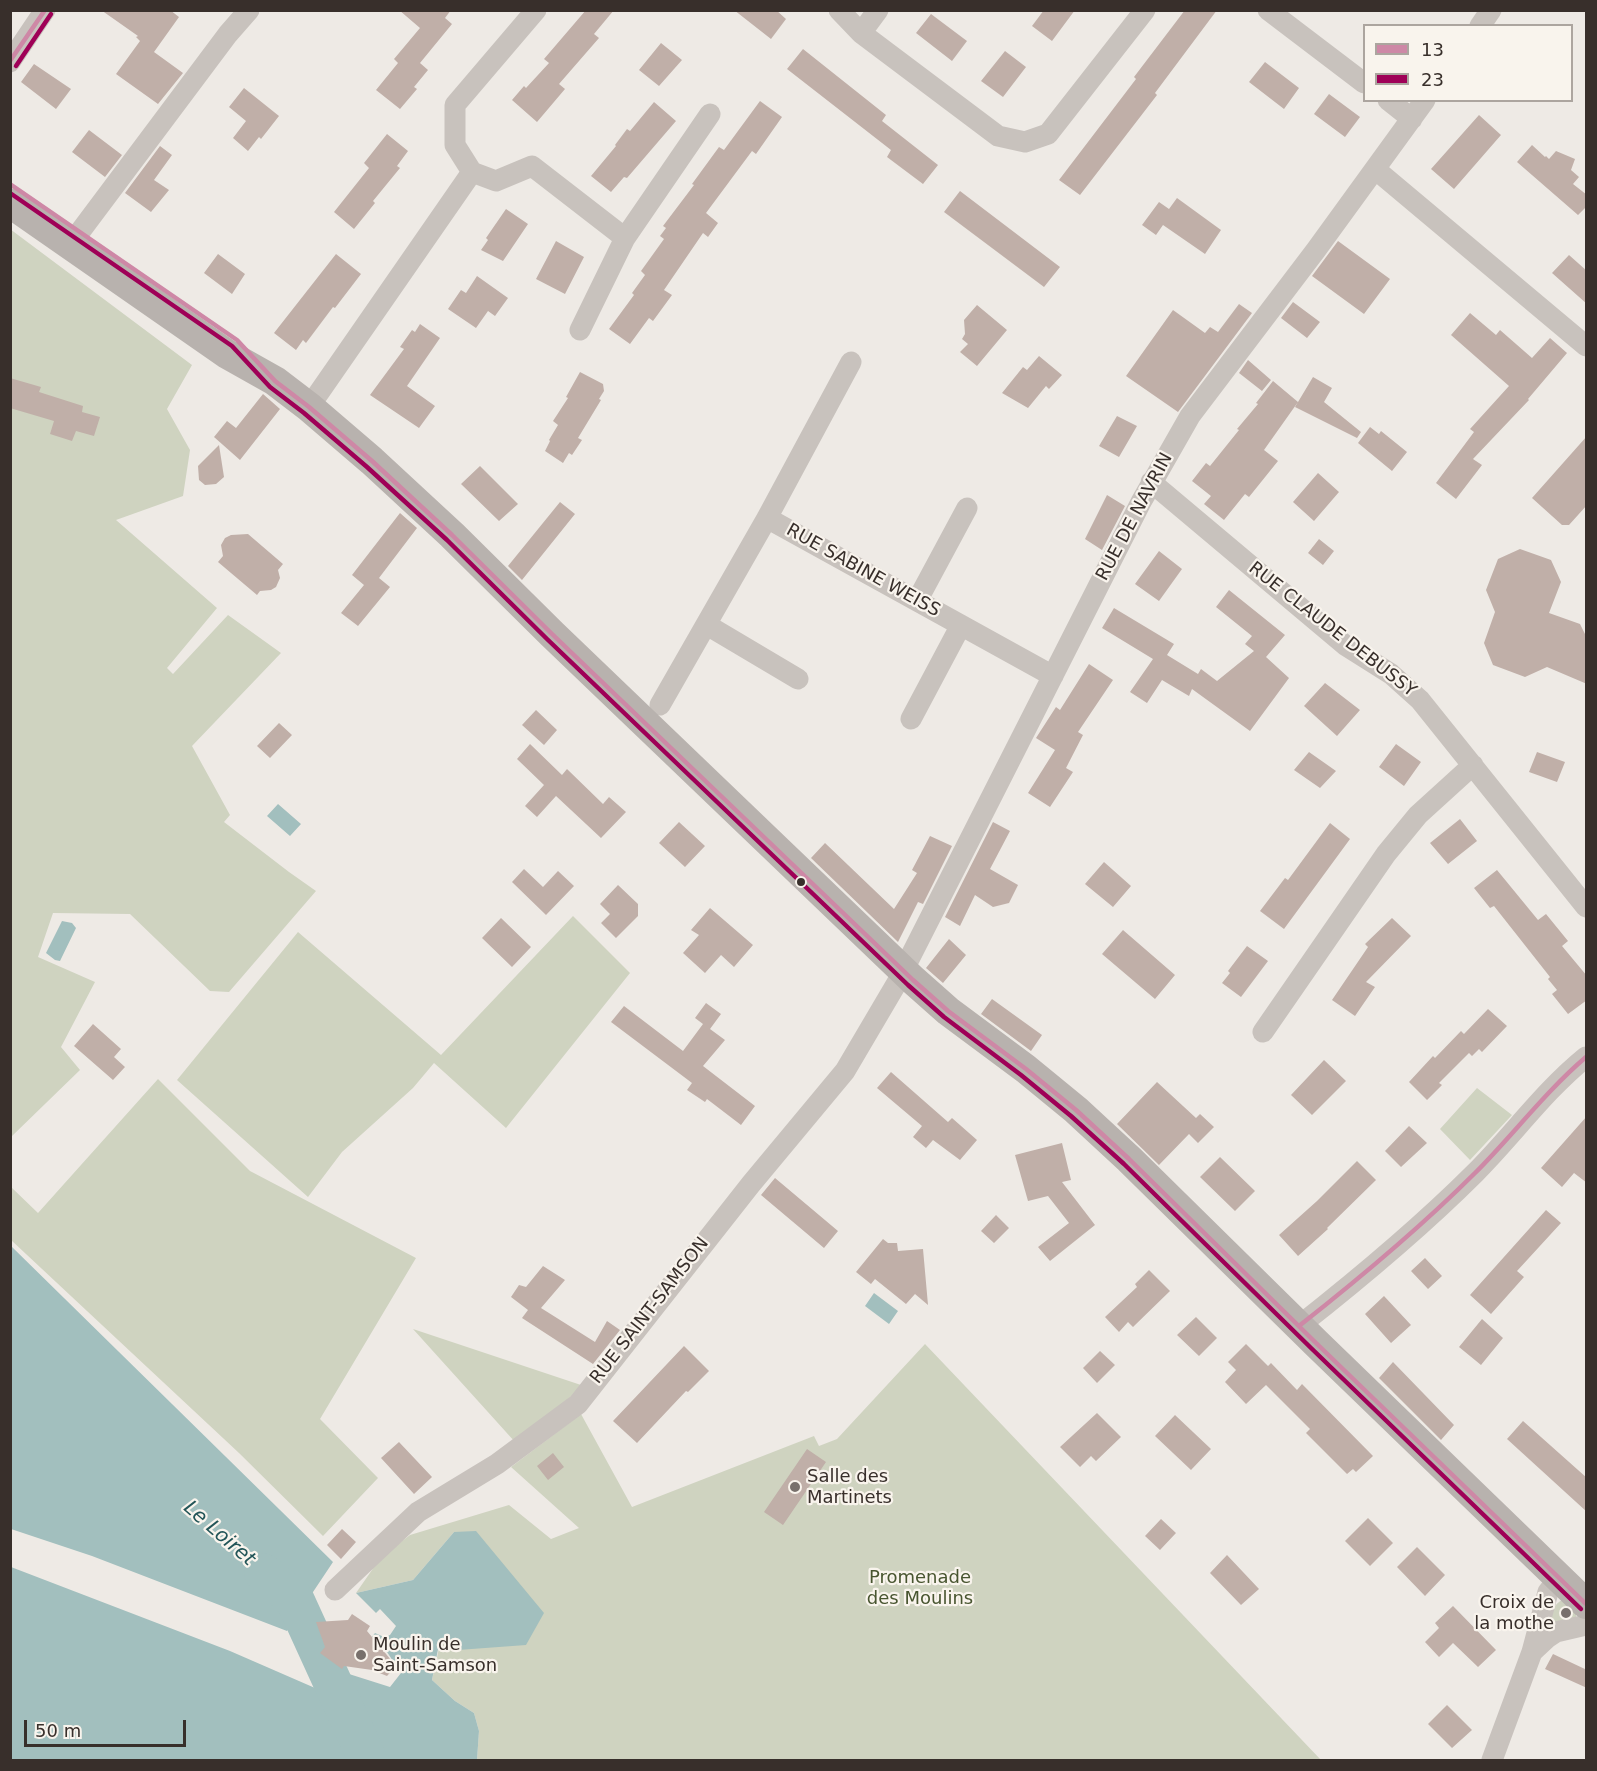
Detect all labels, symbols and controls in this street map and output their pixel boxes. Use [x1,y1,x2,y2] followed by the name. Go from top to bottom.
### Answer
[1363,24,1573,102] legend
[1421,39,1444,60] text: 13
[1421,69,1444,90] text: 23
[1092,449,1178,585] street label: RUE DE NAVRIN
[782,520,944,622] street label: RUE SABINE WEISS
[1244,558,1420,702] street label: RUE CLAUDE DEBUSSY
[795,876,807,888] unlabelled marker
[586,1233,714,1389] street label: RUE SAINT-SAMSON
[807,1466,892,1508] place label: Salle des Martinets
[788,1480,802,1494] marker: Salle des Martinets
[178,1496,260,1572] water label: Le Loiret
[867,1567,973,1610] park label: Promenade des Moulins
[1474,1592,1554,1634] place label: Croix de la mothe
[1559,1606,1573,1620] marker: Croix de la mothe
[373,1634,497,1676] place label: Moulin de Saint-Samson
[354,1648,368,1662] marker: Moulin de Saint-Samson
[27,1708,189,1746] scale bar
[35,1720,81,1741] text: 50 m

